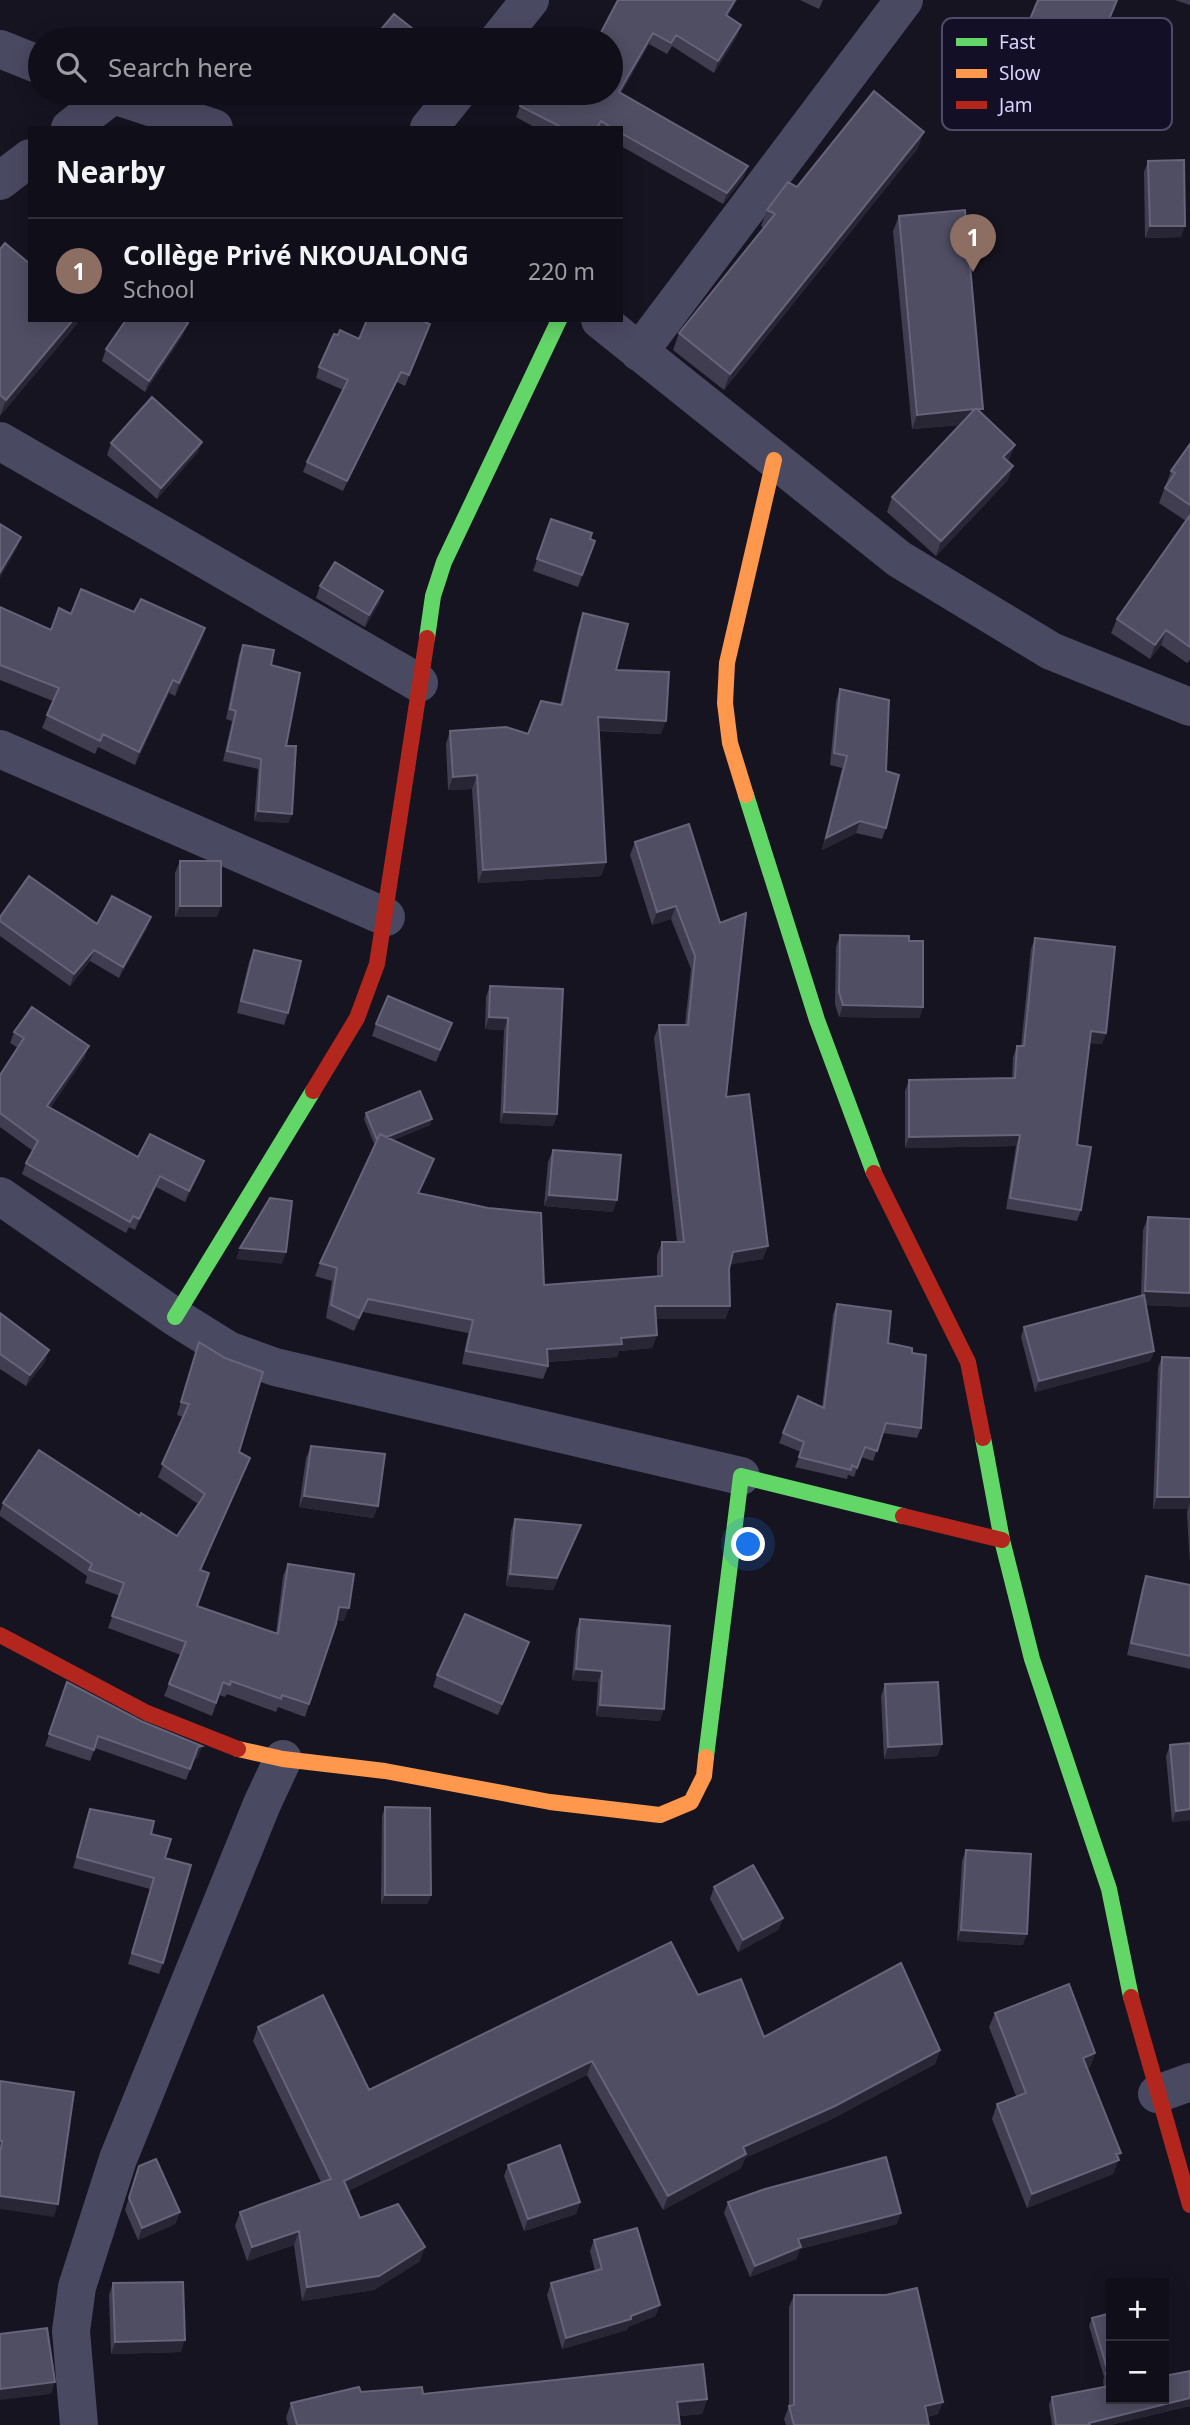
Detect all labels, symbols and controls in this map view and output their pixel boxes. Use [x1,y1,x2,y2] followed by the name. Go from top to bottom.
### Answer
[942,18,1172,130] legend
[28,28,623,105] search box
[999,29,1036,55] text: Fast
[52,48,90,86] icon: search
[108,49,253,85] text: Search here
[999,60,1040,86] text: Slow
[997,92,1033,118] text: Jam
[56,151,165,192] text: Nearby
[950,214,996,272] pin: 1
[123,237,469,273] text: Collège Privé NKOUALONG
[72,255,86,287] text: 1
[528,255,595,287] text: 220 m
[123,273,195,305] text: School
[731,1527,765,1561] your location
[1106,2278,1169,2404] map controls
[1106,2278,1169,2341] button: +
[1106,2341,1169,2404] button: −

